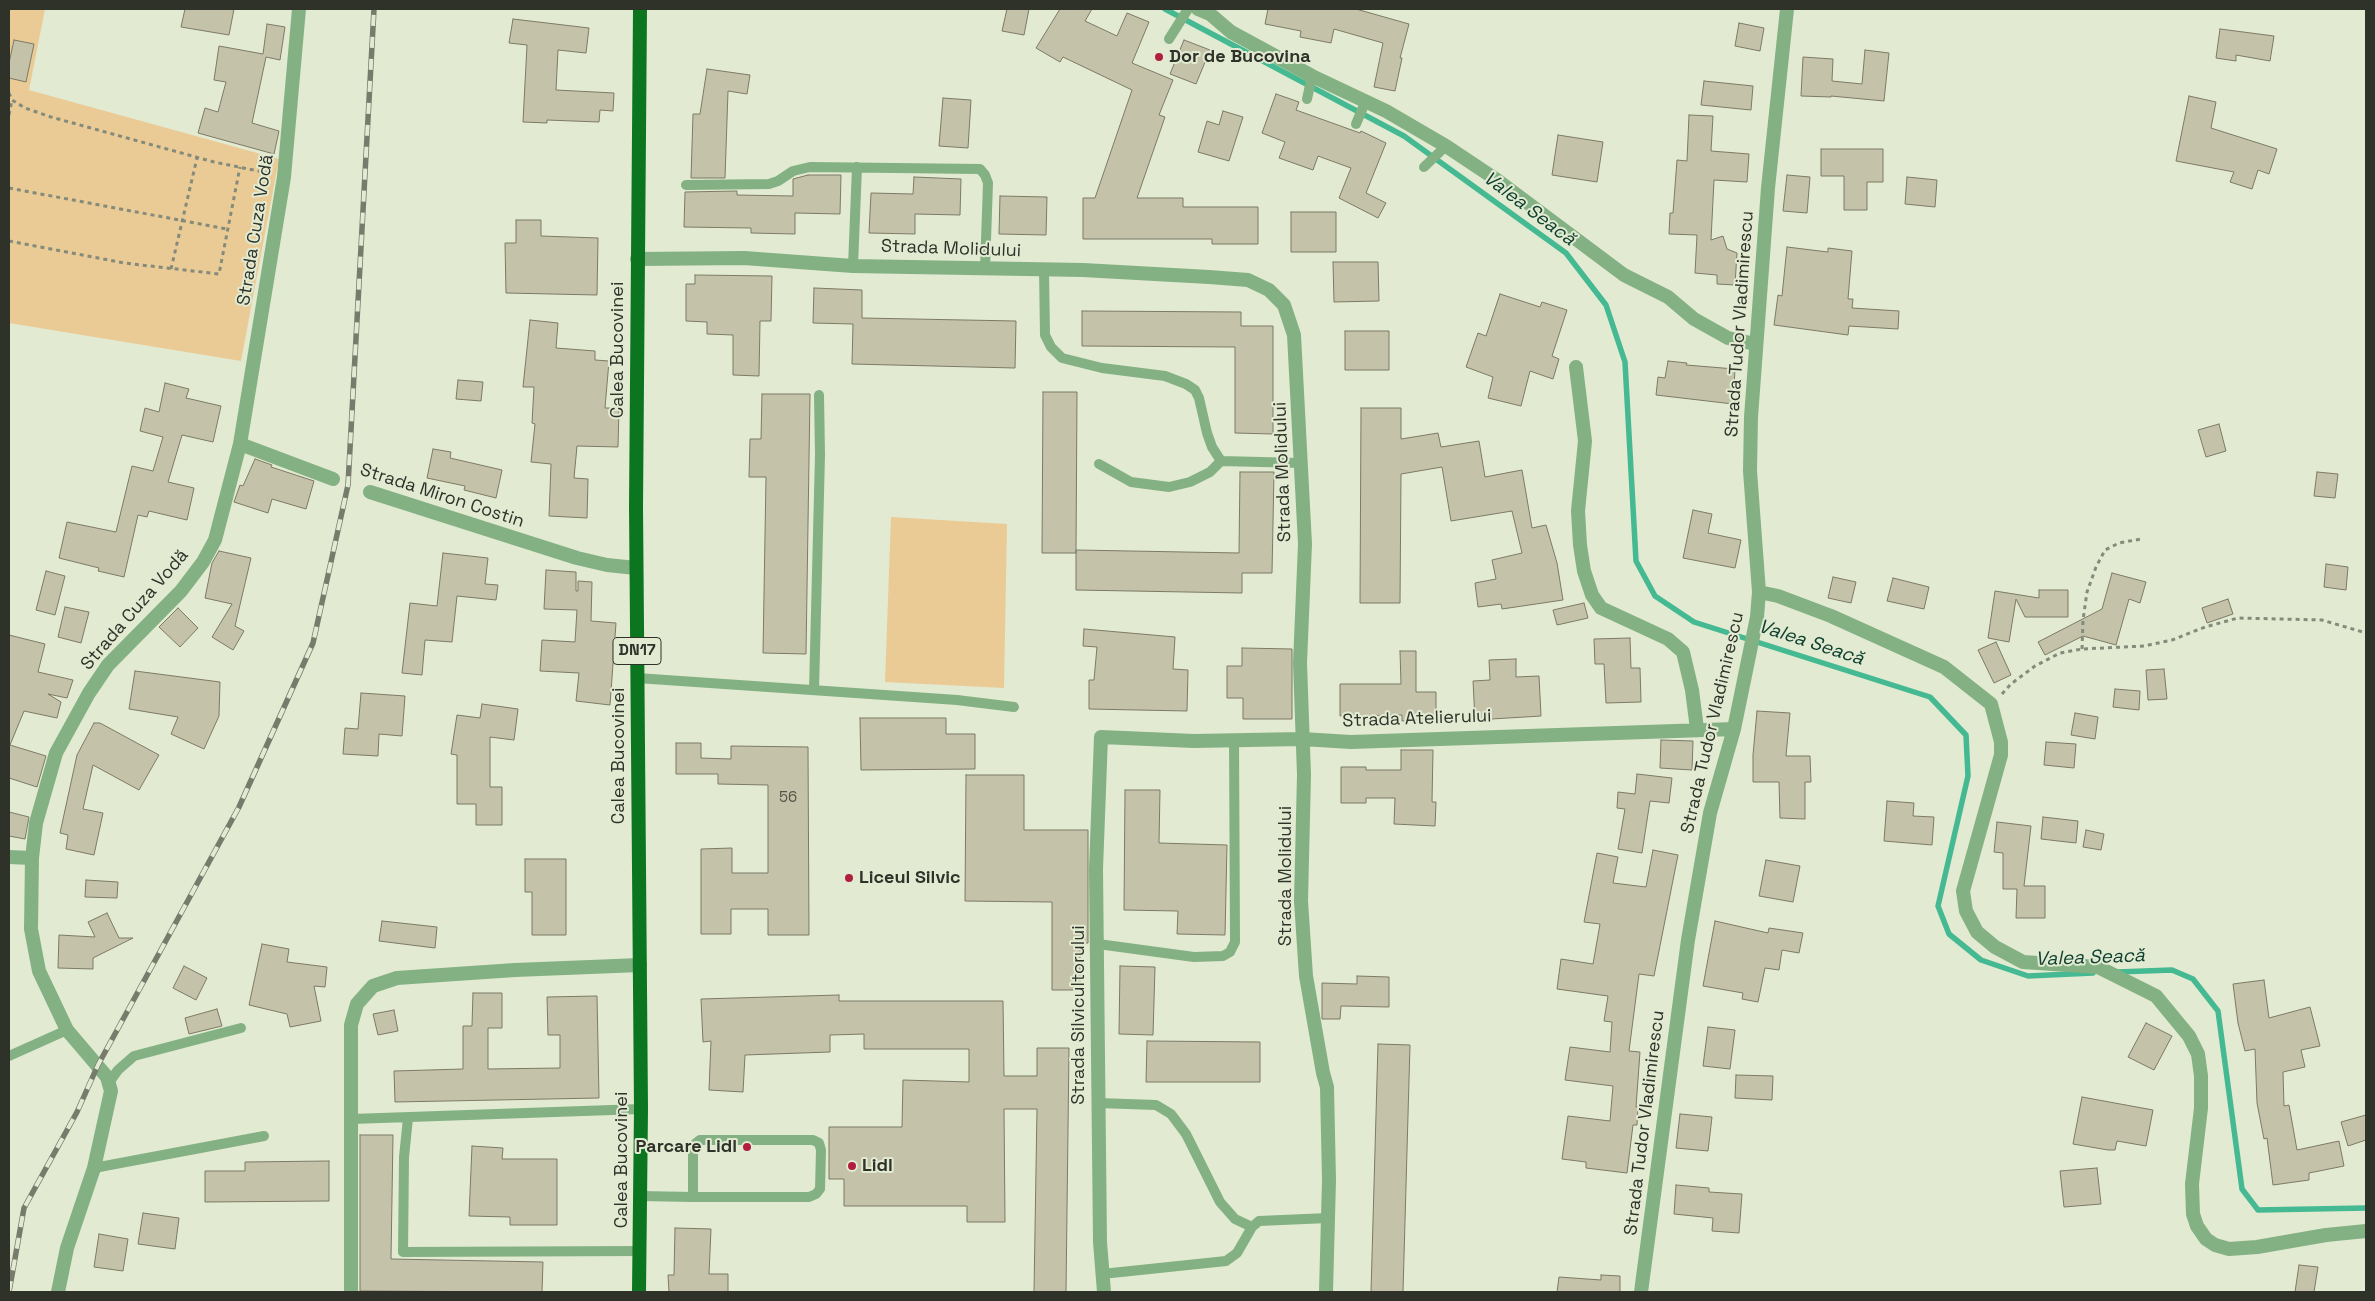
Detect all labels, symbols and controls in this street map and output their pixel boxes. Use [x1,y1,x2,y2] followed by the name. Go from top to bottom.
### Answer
[1169,46,1311,68] place label: Dor de Bucovina
[1153,51,1165,63] marker: Dor de Bucovina
[233,153,279,307] street label: Strada Cuza Vodă
[1478,167,1580,251] water label: Valea Seacă
[1721,210,1759,438] street label: Strada Tudor Vladimirescu
[880,236,1022,262] street label: Strada Molidului
[607,282,629,418] street label: Calea Bucovinei
[1270,401,1296,543] street label: Strada Molidului
[357,459,527,533] street label: Strada Miron Costin
[77,545,193,675] street label: Strada Cuza Vodă
[1677,610,1749,836] street label: Strada Tudor Vladimirescu
[1755,615,1867,671] water label: Valea Seacă
[613,637,661,664] road number: DN17
[608,688,630,824] street label: Calea Bucovinei
[1342,706,1492,732] street label: Strada Atelierului
[779,789,797,807] house number: 56
[1275,806,1297,946] street label: Strada Molidului
[859,867,961,889] place label: Liceul Silvic
[843,872,855,884] marker: Liceul Silvic
[1068,925,1090,1105] street label: Strada Silvicultorului
[2035,945,2145,971] water label: Valea Seacă
[1620,1009,1670,1237] street label: Strada Tudor Vladimirescu
[611,1092,633,1228] street label: Calea Bucovinei
[636,1136,737,1158] place label: Parcare Lidl
[741,1141,753,1153] marker: Parcare Lidl
[862,1155,893,1177] place label: Lidl
[846,1160,858,1172] marker: Lidl

